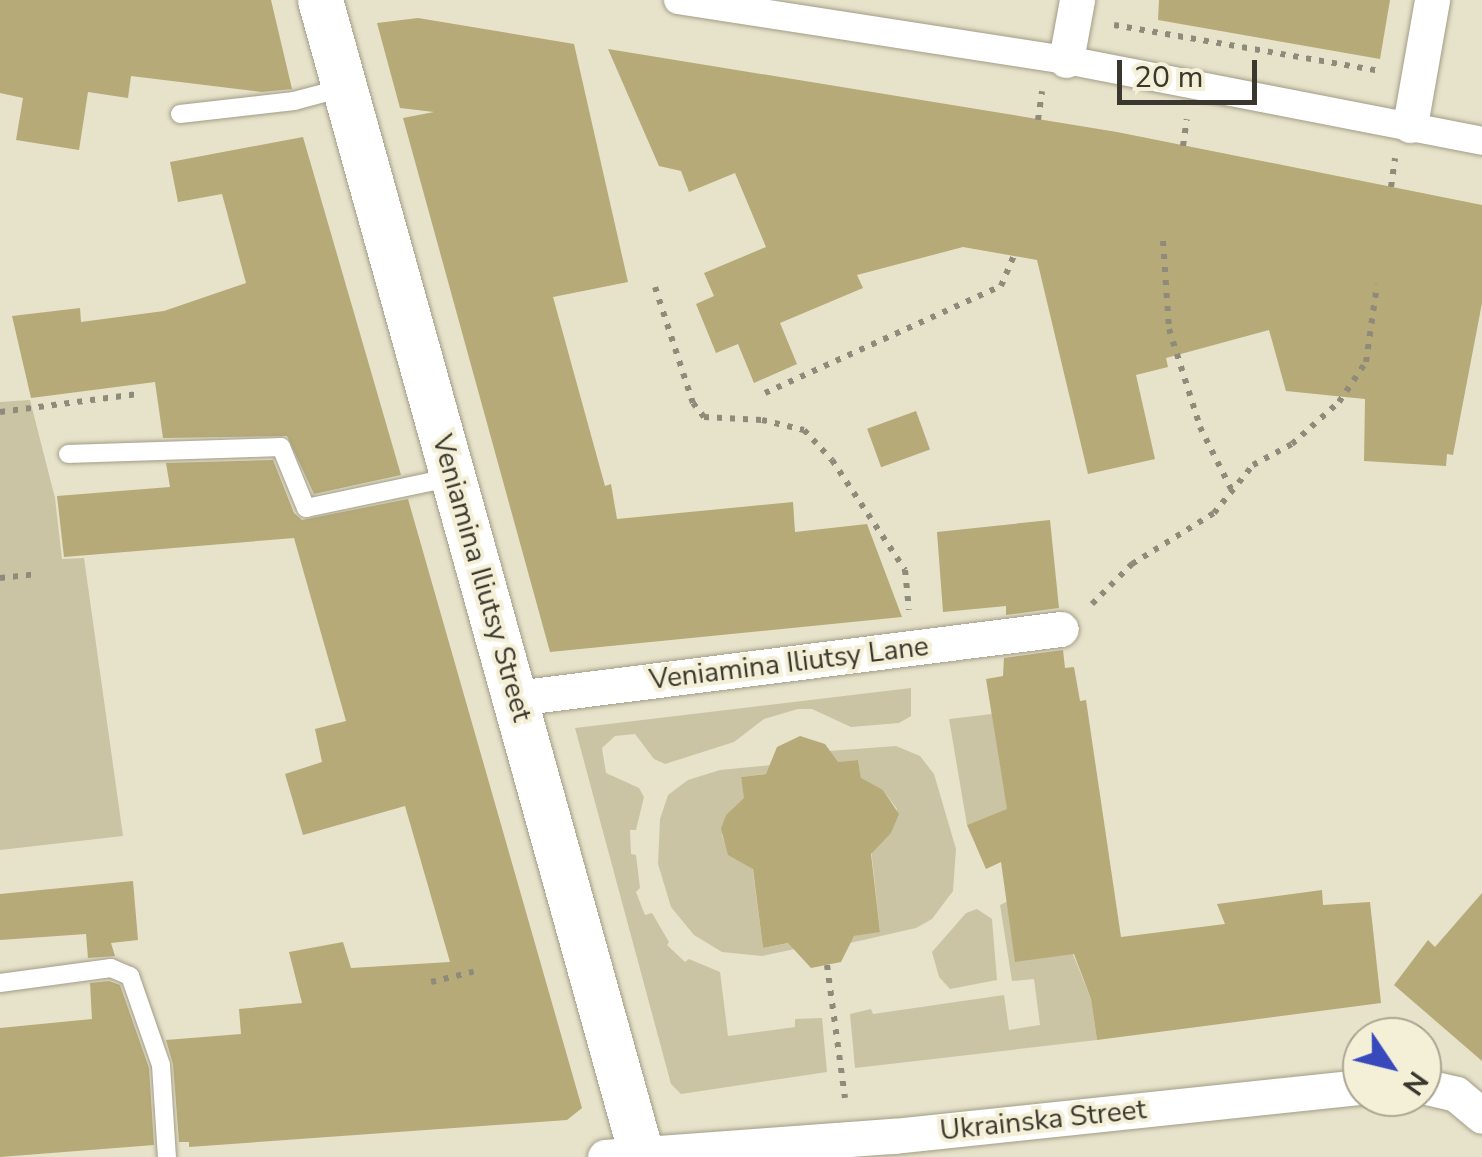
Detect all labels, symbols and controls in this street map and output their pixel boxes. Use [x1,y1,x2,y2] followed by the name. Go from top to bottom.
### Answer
[1122,40,1262,102] scale bar
[1134,57,1203,98] text: 20 m
[425,431,539,725] street label: Veniamina Iliutsy Street
[647,629,931,697] street label: Veniamina Iliutsy Lane
[1342,1017,1442,1117] north arrow
[1393,1064,1437,1103] text: N
[938,1092,1148,1148] street label: Ukrainska Street

